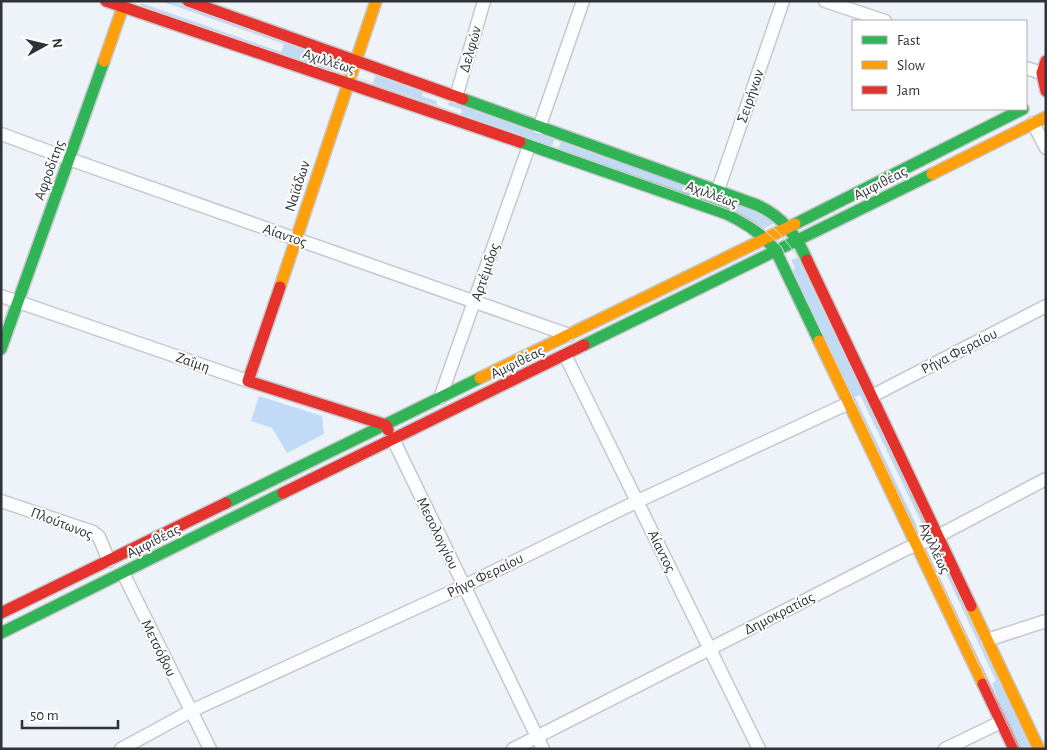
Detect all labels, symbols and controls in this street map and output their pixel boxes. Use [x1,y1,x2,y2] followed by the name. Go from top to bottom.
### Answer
[20,20,70,70] north arrow
[852,20,1027,110] legend
[457,24,484,74] street label: Δελφών
[897,33,921,48] text: Fast
[49,38,64,49] text: N
[301,46,357,77] street label: Αχιλλέως
[897,58,925,73] text: Slow
[734,68,767,125] street label: Σειρήνων
[897,83,920,98] text: Jam
[32,138,67,202] street label: Αφροδίτης
[282,159,313,213] street label: Ναϊάδων
[851,164,909,203] street label: Αμφιθέας
[684,178,740,211] street label: Αχιλλέως
[261,221,309,250] street label: Αίαντος
[469,241,502,303] street label: Αρτέμιδος
[919,326,1000,377] street label: Ρήγα Φεραίου
[488,343,546,382] street label: Αμφιθέας
[174,350,212,375] street label: Ζαΐμη
[414,495,461,572] street label: Μεσολογγίου
[29,505,95,542] street label: Πλούτωνος
[916,520,953,576] street label: Αχιλλέως
[124,522,182,561] street label: Αμφιθέας
[645,528,678,575] street label: Αίαντος
[445,551,526,600] street label: Ρήγα Φεραίου
[742,589,817,638] street label: Δημοκρατίας
[138,617,179,679] street label: Μετσόβου
[22,698,119,730] scale bar
[30,708,59,723] text: 50 m

